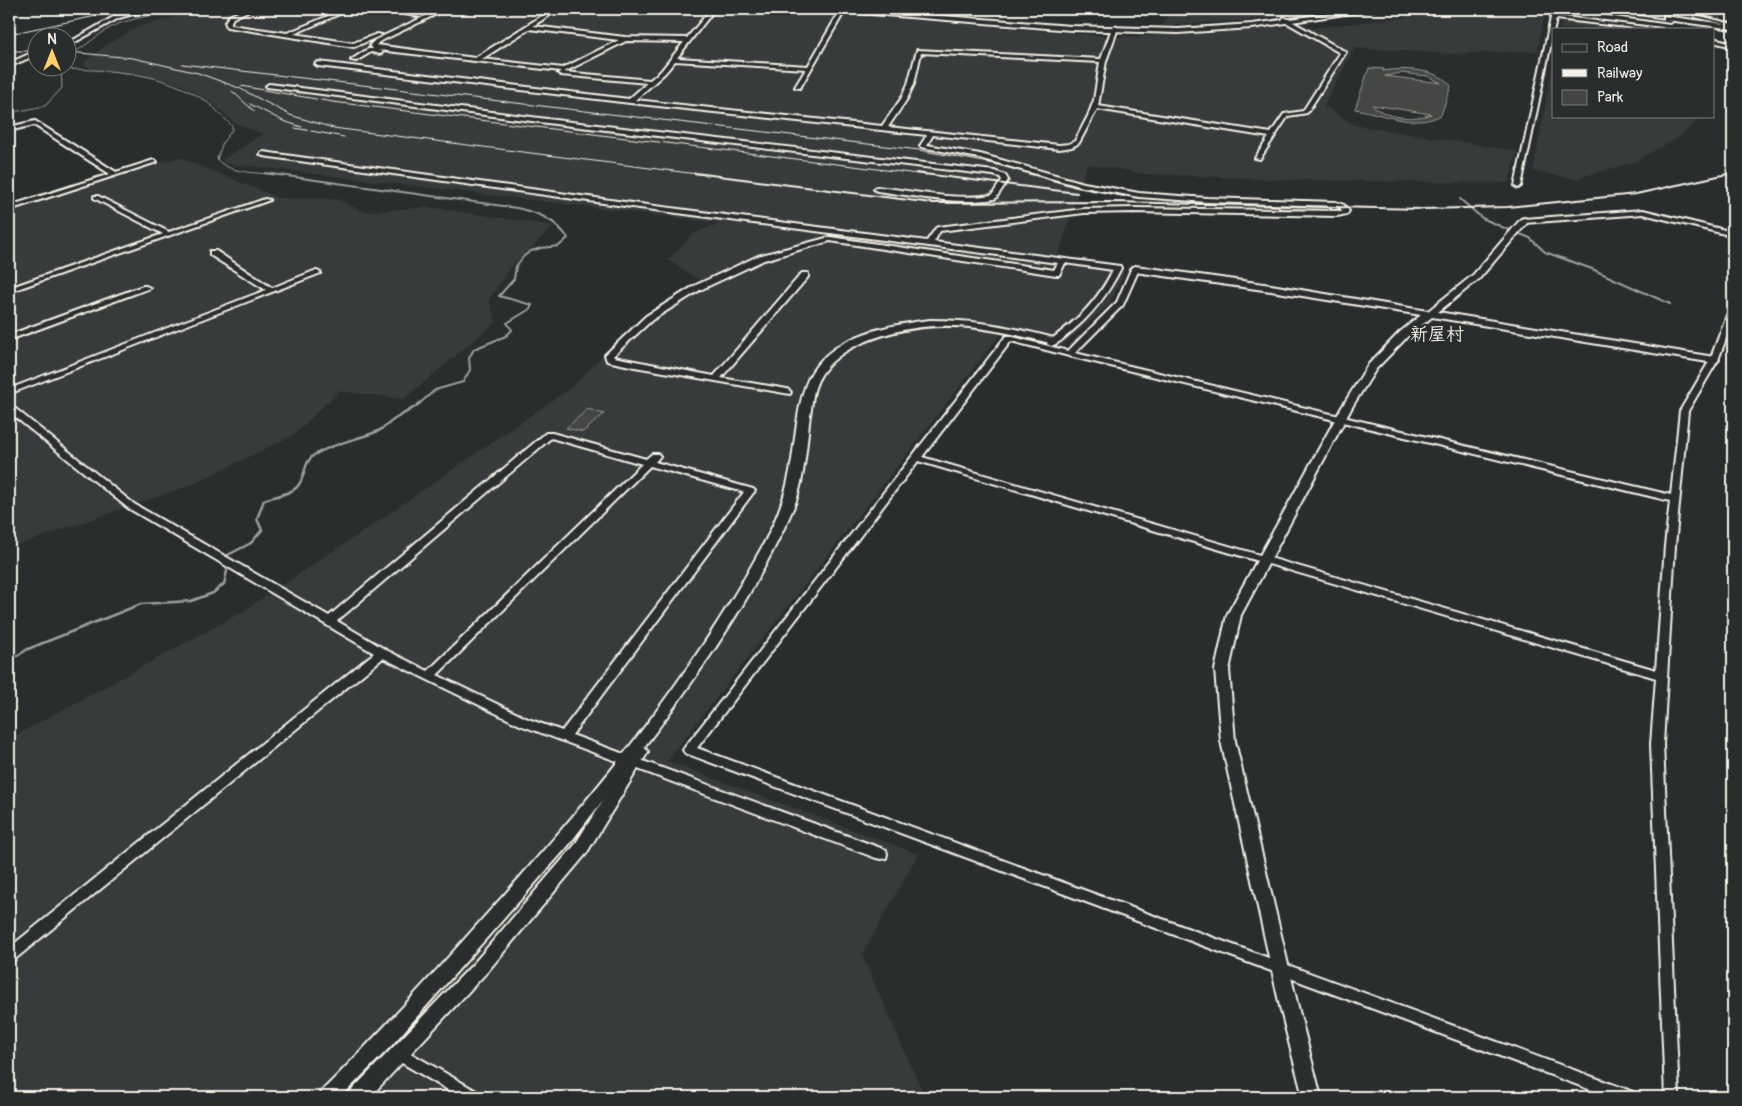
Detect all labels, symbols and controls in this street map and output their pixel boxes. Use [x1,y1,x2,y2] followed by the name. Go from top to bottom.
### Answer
[28,28,78,78] north arrow
[1552,28,1714,118] legend
[47,31,57,48] text: N
[1597,38,1628,57] text: Road
[1597,64,1643,83] text: Railway
[1597,88,1624,107] text: Park
[1410,323,1464,346] district label: 新屋村

